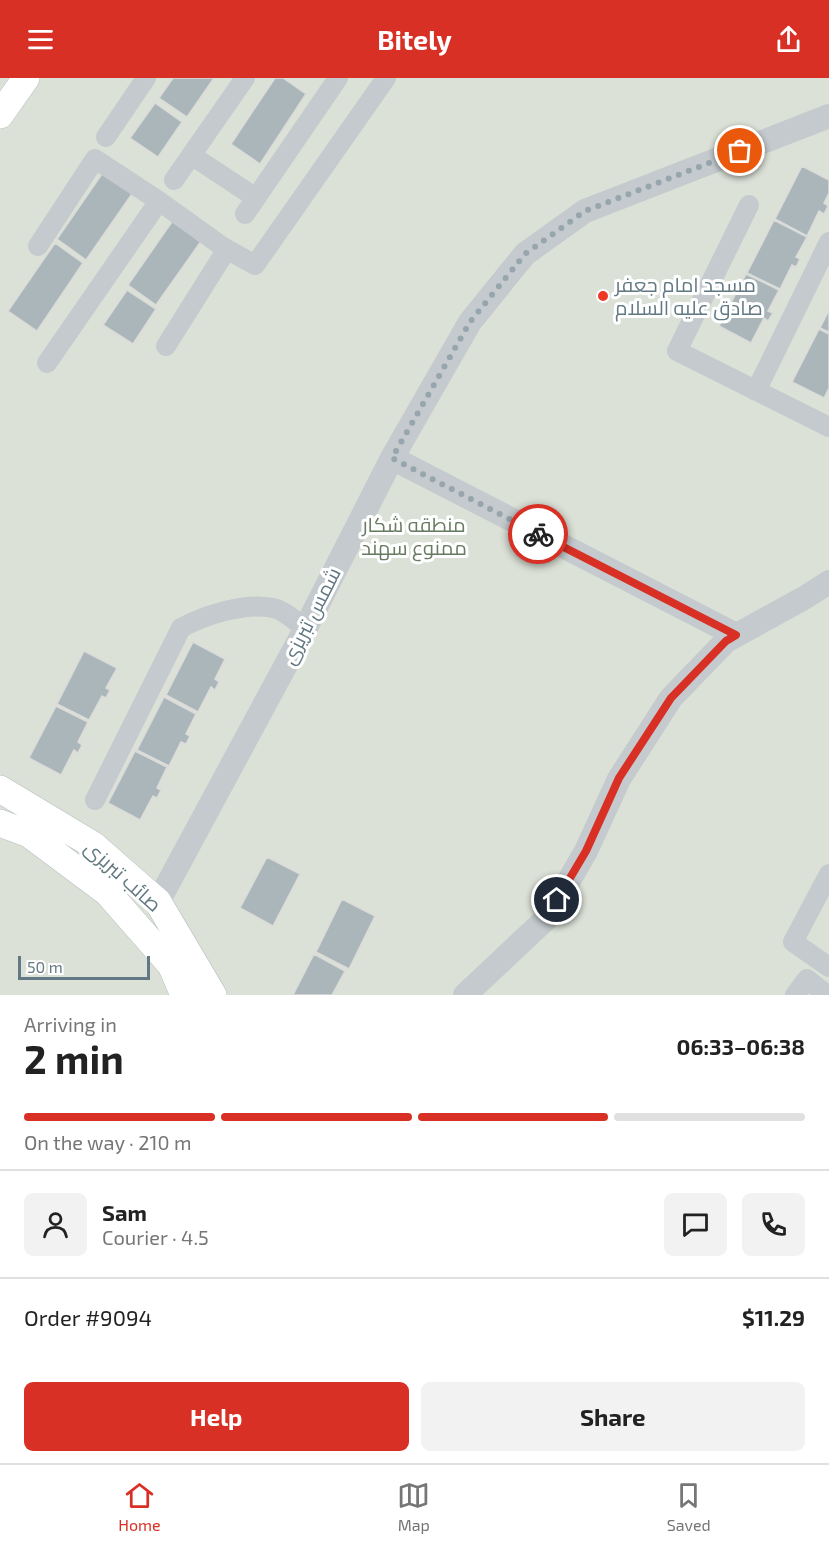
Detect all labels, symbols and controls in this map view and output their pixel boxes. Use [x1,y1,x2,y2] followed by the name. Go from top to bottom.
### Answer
[24,23,57,56] icon: menu
[377,23,452,55] text: Bitely
[772,23,805,56] icon: share
[714,125,765,176] pin
[723,134,756,167] icon: bag
[614,272,763,322] place label: مسجد امام جعفر صادق علیه السلام
[596,289,610,303] marker: مسجد امام جعفر صادق علیه السلام
[508,504,568,564] courier
[361,512,467,562] park label: منطقه شکار ممنوع سهند
[522,518,555,551] icon: bike
[275,563,347,669] street label: شمس تبریزی
[79,835,167,917] street label: صائب تبریزی
[531,874,582,925] pin
[540,883,573,916] icon: home
[18,953,150,980] scale bar
[27,957,63,976] text: 50 m
[24,1012,117,1036] text: Arriving in
[677,1033,805,1059] text: 06:33–06:38
[24,1035,124,1082] text: 2 min
[24,1130,192,1154] text: On the way · 210 m
[24,1193,87,1256] button: person
[664,1193,727,1256] button: chat
[742,1193,805,1256] button: phone
[102,1199,147,1225] text: Sam
[102,1225,209,1249] text: Courier · 4.5
[24,1304,152,1330] text: Order #9094
[742,1304,805,1330] text: $11.29
[24,1382,409,1451] button: Help
[421,1382,805,1451] button: Share
[118,1479,161,1534] tab: Home
[397,1479,430,1534] tab: Map
[667,1479,711,1534] tab: Saved

